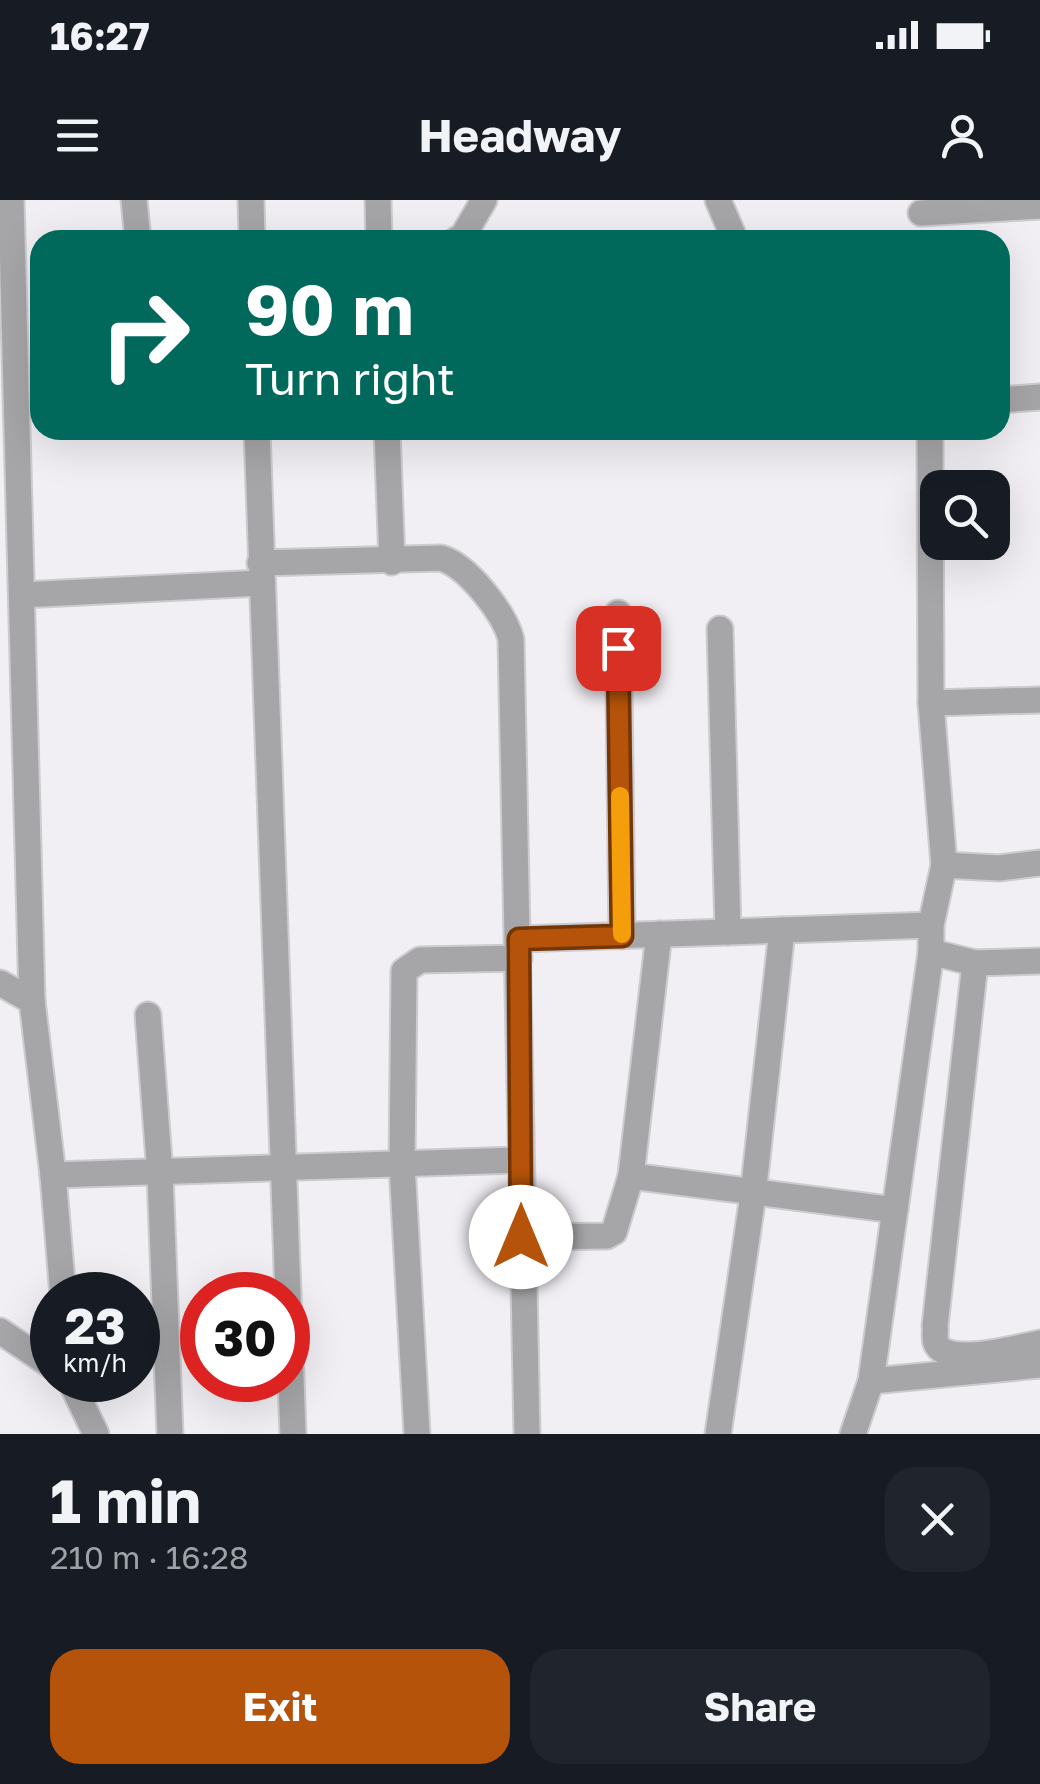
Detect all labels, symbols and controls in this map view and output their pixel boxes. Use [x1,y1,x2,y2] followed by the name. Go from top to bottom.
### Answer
[50,13,150,58] text: 16:27
[50,108,105,163] icon: menu
[418,108,622,162] text: Headway
[935,108,990,163] icon: person
[245,266,414,350] text: 90 m
[80,270,210,400] icon: right
[245,351,455,405] text: Turn right
[920,470,1010,560] map controls
[920,470,1010,560] button: search
[576,606,661,691] pin
[591,621,646,676] icon: arrive
[469,1185,573,1289] position arrow
[180,1272,310,1402] speed limit sign: 30
[64,1295,125,1355] text: 23
[63,1347,127,1378] text: km/h
[50,1464,201,1536] text: 1 min
[885,1467,990,1572] button: close
[50,1538,248,1576] text: 210 m · 16:28
[50,1649,510,1764] button: Exit
[530,1649,990,1764] button: Share

